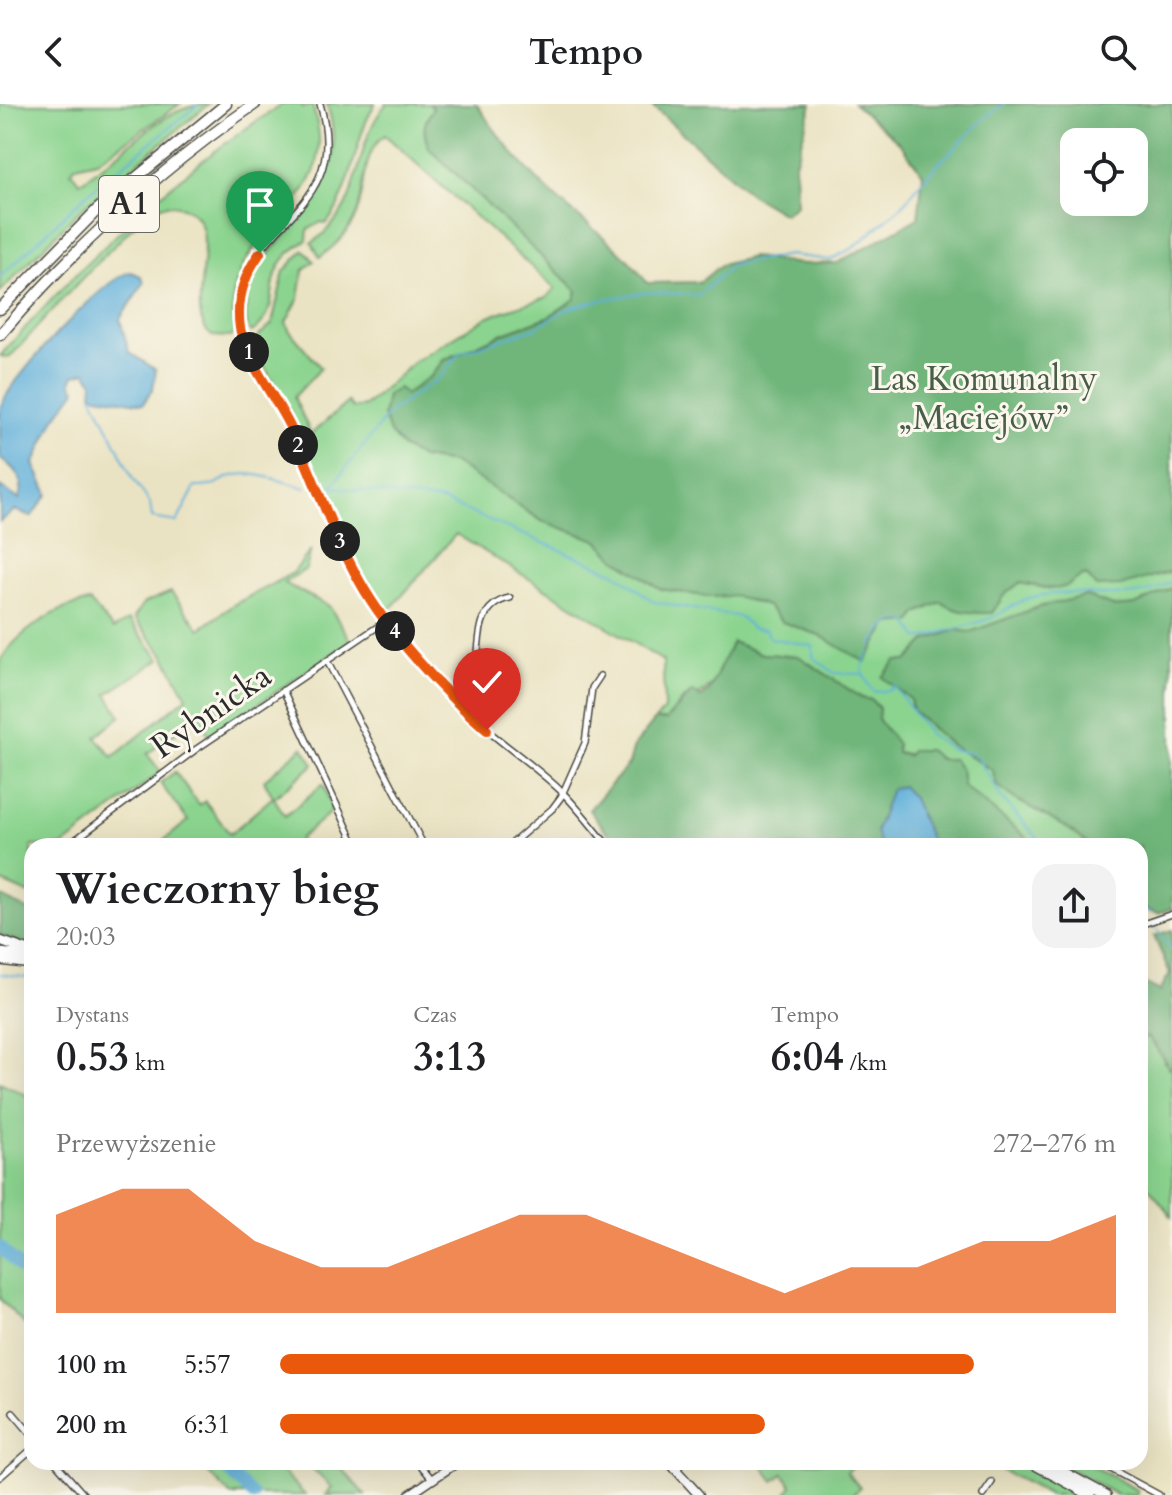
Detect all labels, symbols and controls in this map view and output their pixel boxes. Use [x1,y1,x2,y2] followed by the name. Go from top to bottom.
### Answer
[529,28,643,77] text: Tempo
[32,30,76,74] icon: back
[1096,30,1140,74] icon: search
[1060,128,1148,216] map controls
[1060,128,1148,216] button: locate
[226,171,294,253] pin
[99,176,159,232] road number: A1
[238,183,282,227] icon: arrive
[229,332,269,372] pin: 1
[243,337,255,367] text: 1
[871,356,1097,441] park label: Las Komunalny „Maciejów”
[278,425,318,465] pin: 2
[292,430,304,460] text: 2
[320,521,360,561] pin: 3
[334,526,346,556] text: 3
[375,611,415,651] pin: 4
[389,616,401,646] text: 4
[453,648,521,730] pin
[142,653,281,769] street label: Rybnicka
[465,660,509,704] icon: check
[56,859,379,919] text: Wieczorny bieg
[1032,864,1116,948] button: share
[56,919,116,954] text: 20:03
[56,1000,129,1030] text: Dystans
[413,1000,457,1030] text: Czas
[771,1000,839,1030] text: Tempo
[56,1030,129,1085] text: 0.53
[413,1030,486,1085] text: 3:13
[771,1030,844,1085] text: 6:04
[129,1048,165,1078] text: km
[844,1048,887,1078] text: /km
[56,1126,217,1161] text: Przewyższenie
[993,1126,1116,1161] text: 272–276 m
[56,1347,127,1382] text: 100 m
[184,1347,231,1382] text: 5:57
[56,1407,127,1442] text: 200 m
[184,1407,231,1442] text: 6:31

